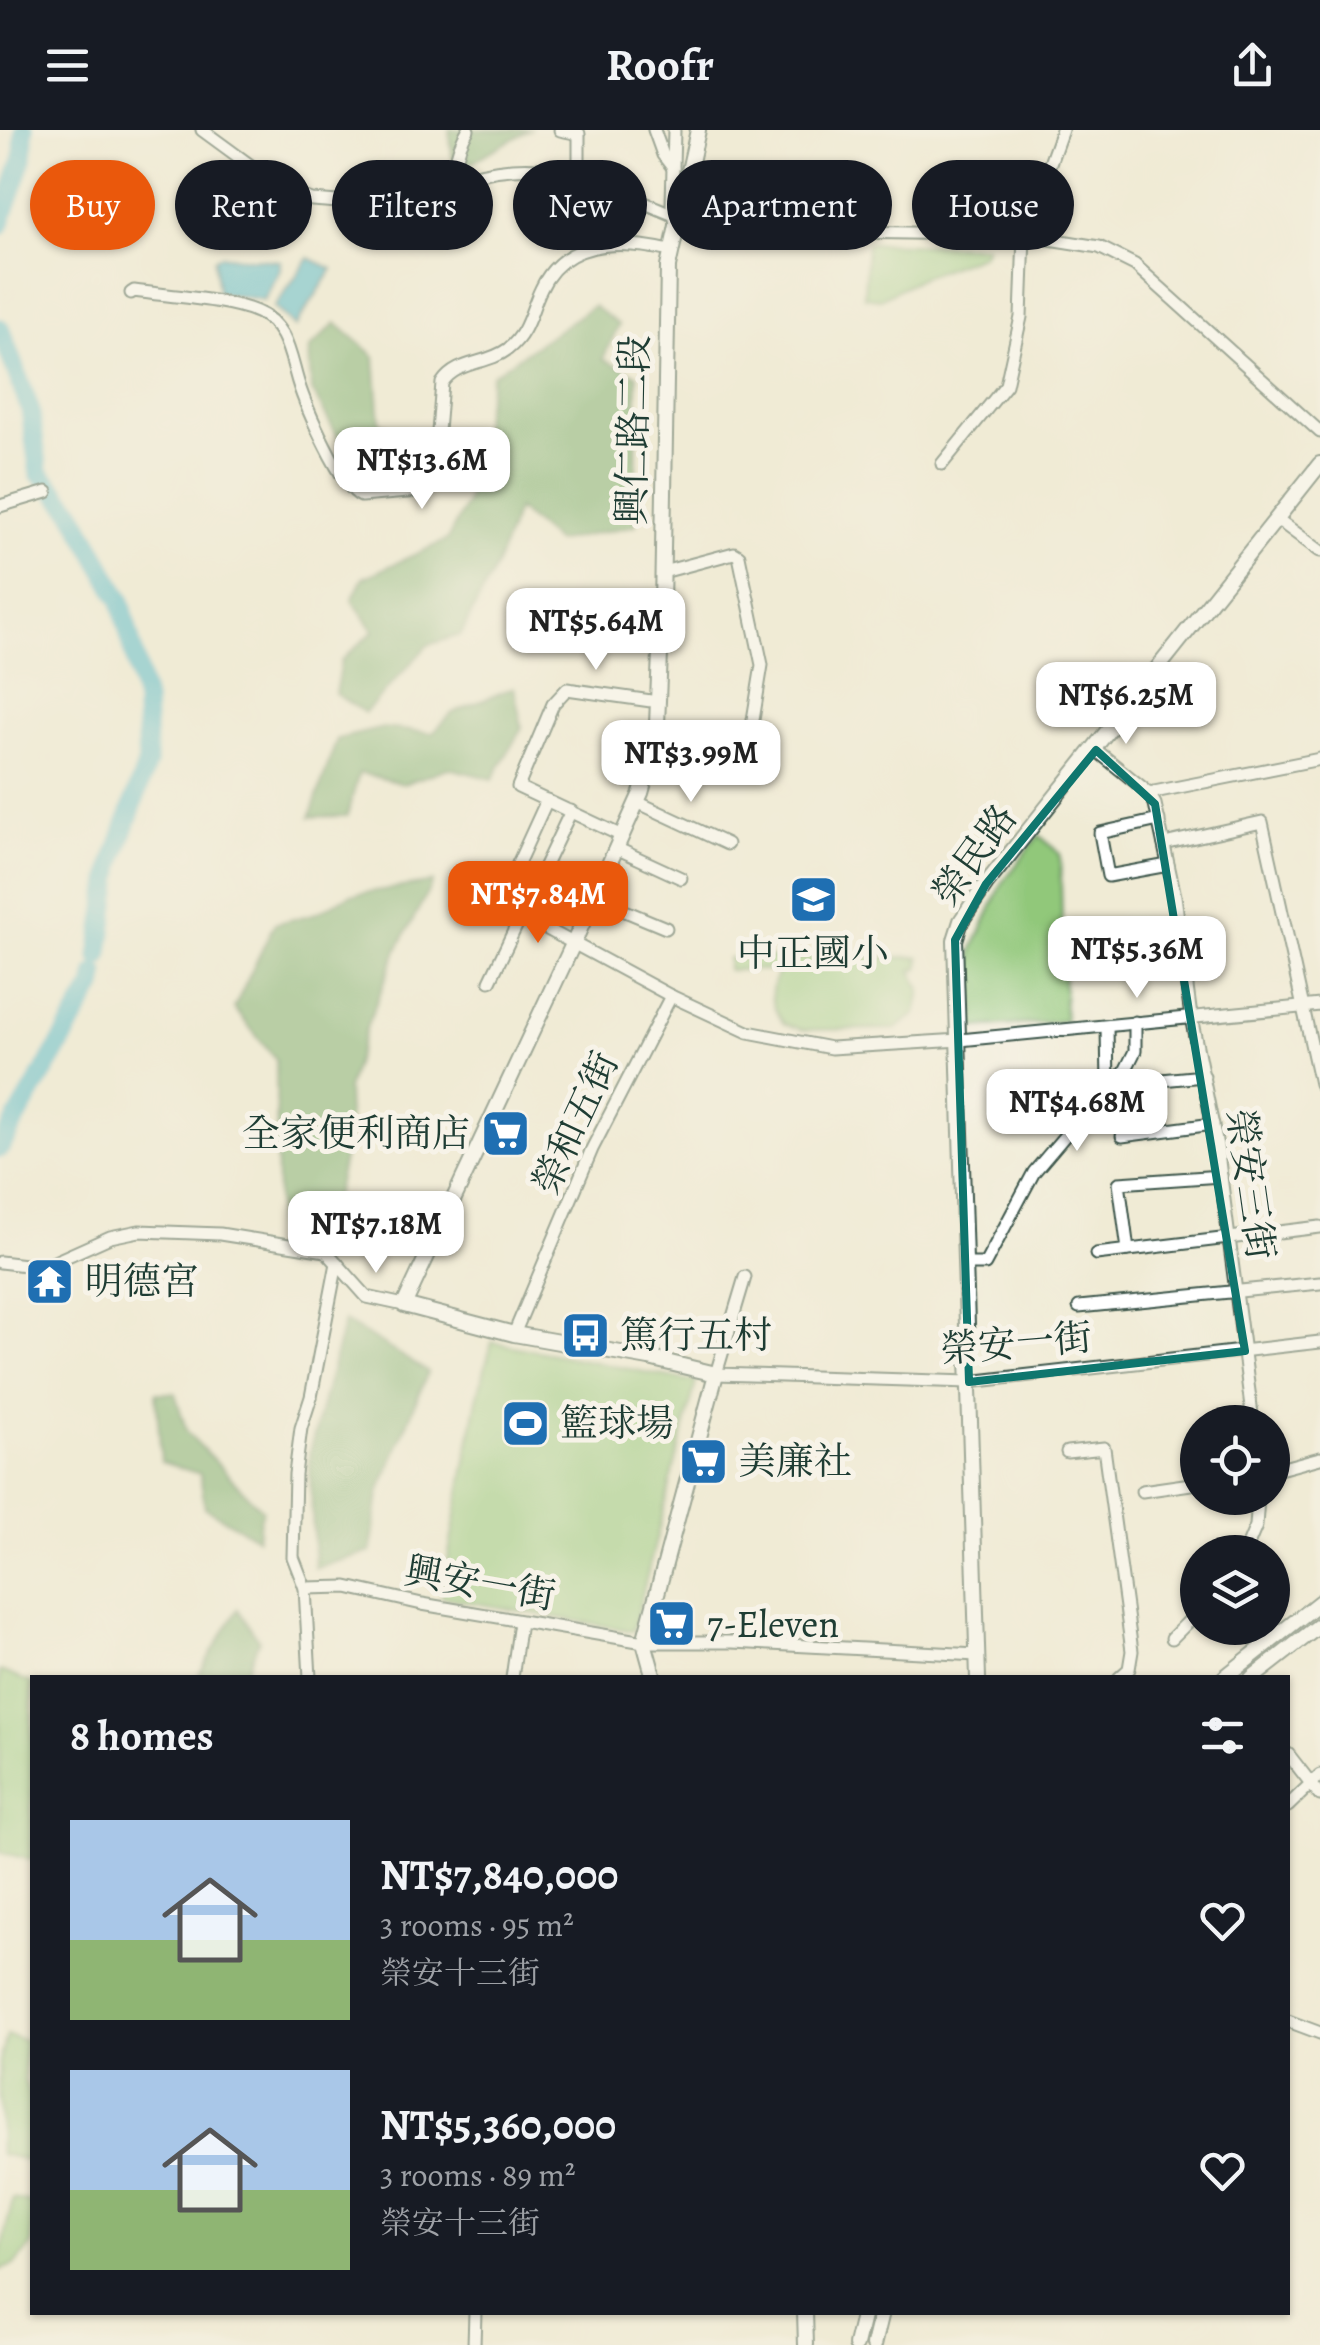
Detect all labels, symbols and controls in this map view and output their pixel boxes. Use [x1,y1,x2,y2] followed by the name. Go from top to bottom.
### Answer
[606,34,714,96] text: Roofr
[40,38,95,93] icon: menu
[1225,38,1280,93] icon: share
[30,160,155,250] chip: Buy
[175,160,312,250] chip: Rent
[332,160,493,250] chip: Filters
[513,160,647,250] chip: New
[667,160,892,250] chip: Apartment
[912,160,1074,250] chip: House
[605,335,661,525] street label: 興仁路二段
[319,427,525,512] pin: NT$13.6M
[356,437,488,481] text: NT$13.6M
[493,588,699,673] pin: NT$5.64M
[528,598,664,642] text: NT$5.64M
[1023,662,1229,747] pin: NT$6.25M
[1058,672,1194,716] text: NT$6.25M
[588,720,794,805] pin: NT$3.99M
[623,730,759,774] text: NT$3.99M
[919,794,1029,916] street label: 榮民路
[435,861,641,946] pin: NT$7.84M
[470,871,606,915] text: NT$7.84M
[787,873,839,925] school or university icon: 中正國小
[1034,916,1240,1001] pin: NT$5.36M
[1070,926,1204,970] text: NT$5.36M
[737,927,889,979] place label: 中正國小
[519,1043,631,1203] street label: 榮和五街
[974,1069,1180,1154] pin: NT$4.68M
[1008,1079,1146,1123] text: NT$4.68M
[1215,1105,1287,1263] street label: 榮安三街
[242,1107,470,1159] place label: 全家便利商店
[479,1107,531,1159] supermarket icon: 全家便利商店
[273,1191,479,1276] pin: NT$7.18M
[310,1201,442,1245] text: NT$7.18M
[24,1255,76,1307] temple icon: 明德宮
[85,1255,199,1307] place label: 明德宮
[559,1309,611,1361] bus stop icon: 篤行五村
[620,1309,772,1361] place label: 篤行五村
[938,1310,1094,1376] street label: 榮安一街
[499,1397,551,1449] sports icon: 籃球場
[560,1397,674,1449] place label: 籃球場
[1180,1405,1290,1645] map controls
[1180,1405,1290,1515] button: locate
[677,1435,729,1487] supermarket icon: 美廉社
[738,1435,852,1487] place label: 美廉社
[1180,1535,1290,1645] button: layers
[401,1544,559,1622] street label: 興安一街
[646,1598,698,1650] supermarket icon: 7-Eleven
[707,1598,839,1650] place label: 7-Eleven
[70,1707,214,1764] text: 8 homes
[1195,1708,1250,1763] icon: filters
[380,1846,618,1903] text: NT$7,840,000
[150,1860,270,1980] icon: home
[1195,1893,1250,1948] icon: heart
[380,1903,574,1947] text: 3 rooms · 95 m²
[380,1951,540,1995] text: 榮安十三街
[380,2096,616,2153] text: NT$5,360,000
[150,2110,270,2230] icon: home
[1195,2143,1250,2198] icon: heart
[380,2153,576,2197] text: 3 rooms · 89 m²
[380,2201,540,2245] text: 榮安十三街

